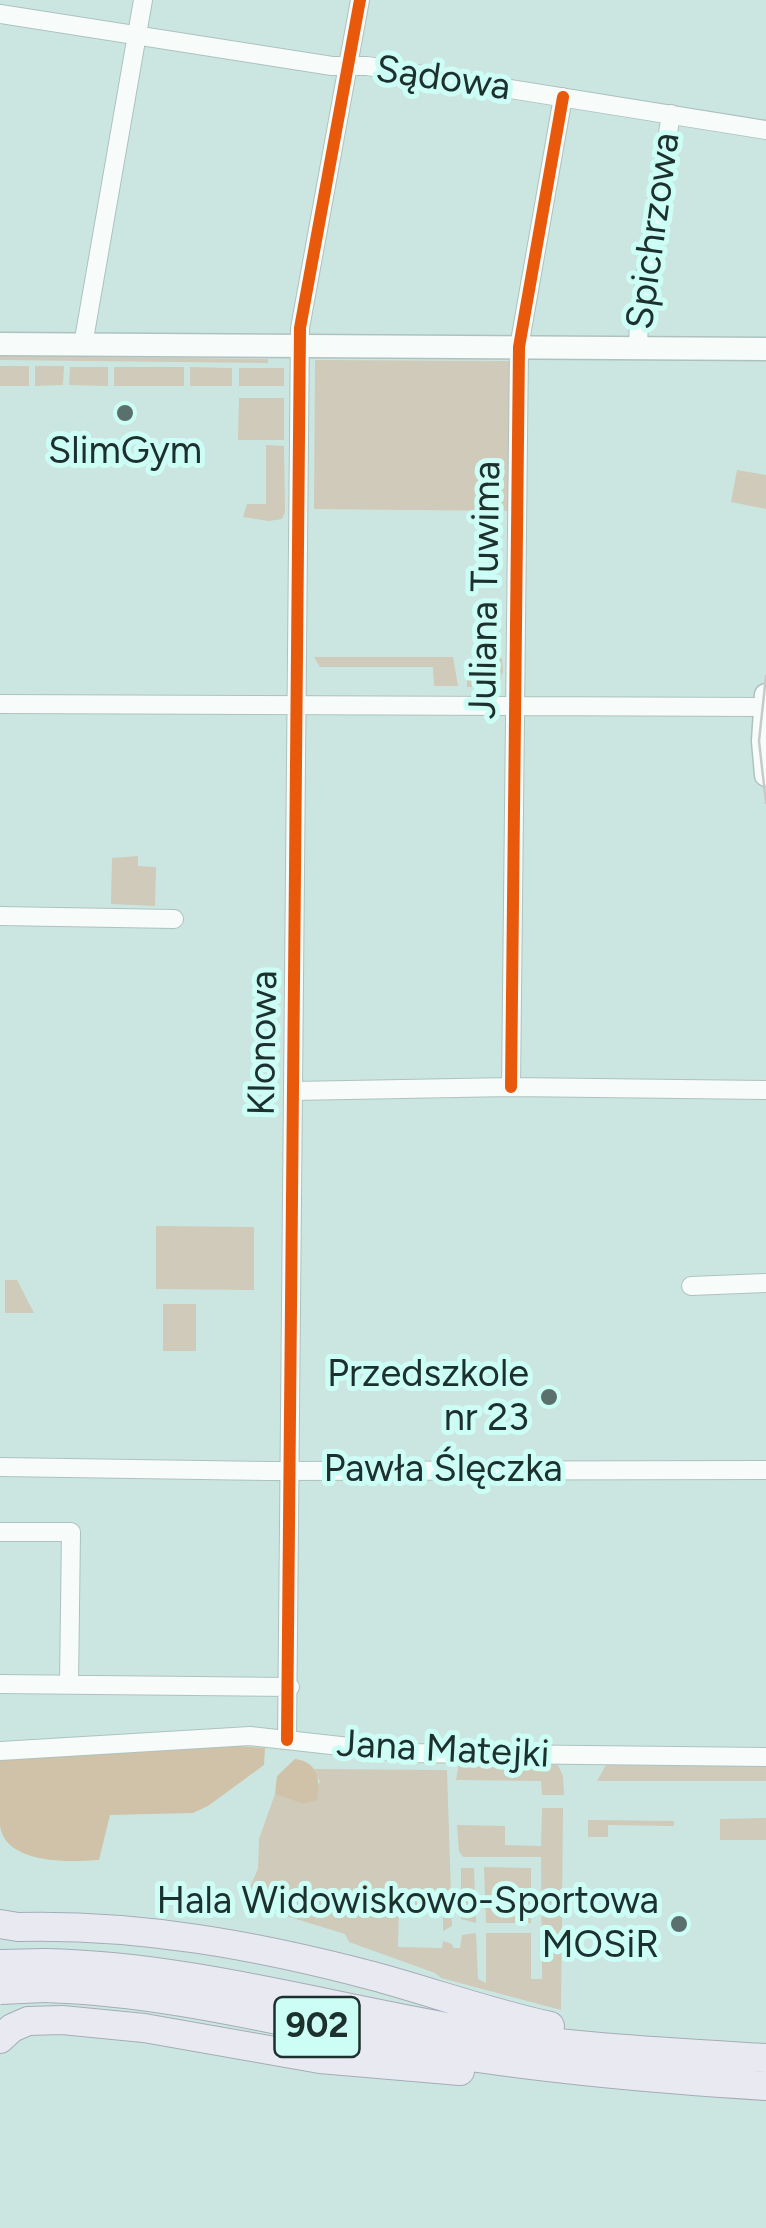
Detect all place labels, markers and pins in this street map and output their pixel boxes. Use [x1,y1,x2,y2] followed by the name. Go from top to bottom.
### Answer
[114,402,136,424] marker: SlimGym
[48,429,202,475] place label: SlimGym
[327,1352,529,1442] place label: Przedszkole nr 23
[538,1386,560,1408] marker: Przedszkole nr 23
[157,1879,659,1968] place label: Hala Widowiskowo-Sportowa MOSiR
[668,1913,690,1935] marker: Hala Widowiskowo-Sportowa MOSiR

